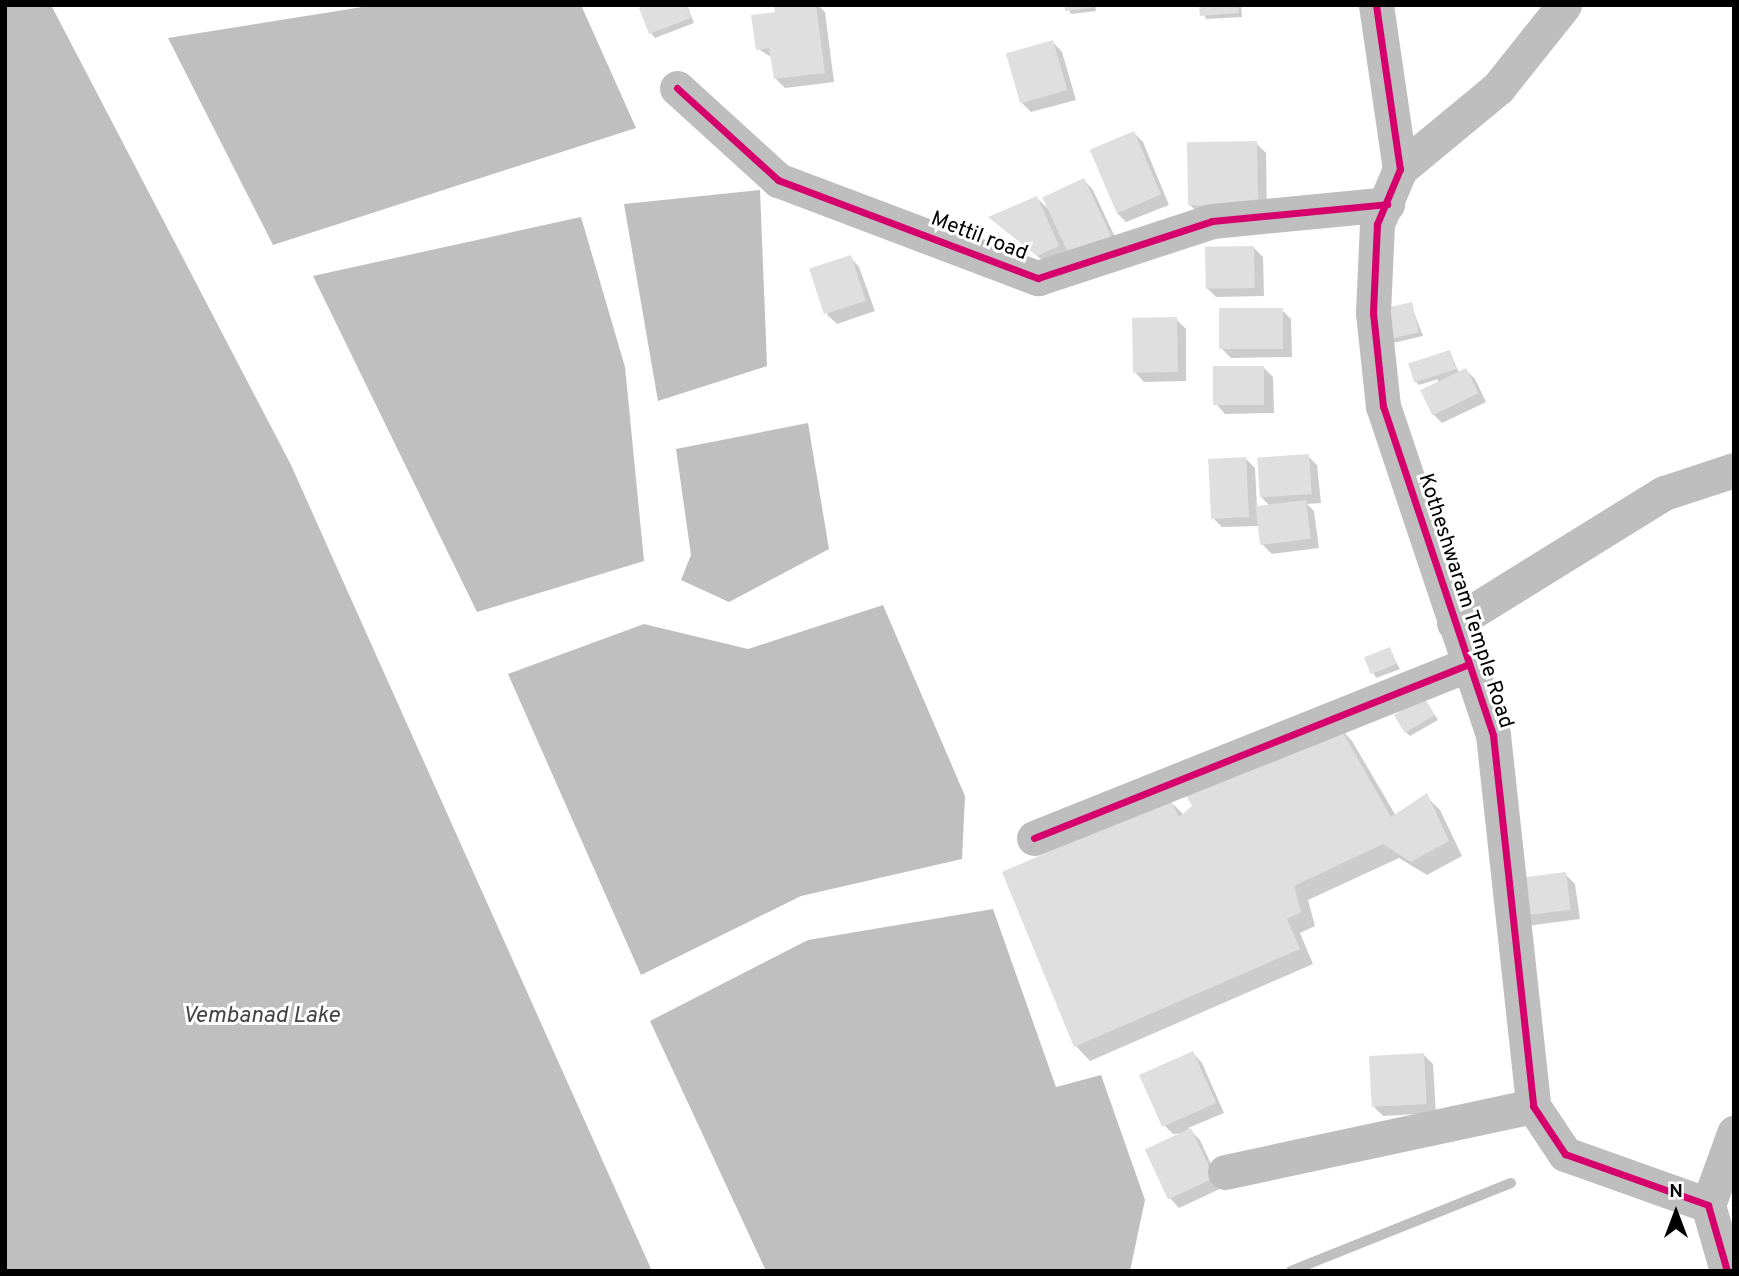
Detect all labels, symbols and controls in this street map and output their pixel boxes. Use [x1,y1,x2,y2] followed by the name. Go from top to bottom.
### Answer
[927,207,1031,267] street label: Mettil road
[1412,470,1518,732] street label: Kotheshwaram Temple Road
[182,1003,340,1031] water label: Vembanad Lake
[1641,1178,1711,1248] north arrow
[1669,1180,1683,1204] text: N

